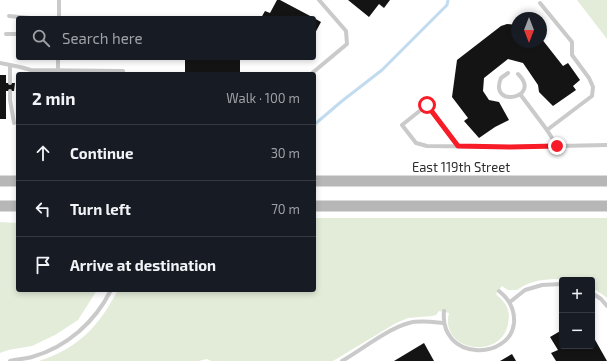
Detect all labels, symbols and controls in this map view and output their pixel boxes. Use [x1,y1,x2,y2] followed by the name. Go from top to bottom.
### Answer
[511,12,547,48] north arrow
[16,16,316,60] search box
[30,27,52,49] icon: search
[62,29,143,47] text: Search here
[32,88,75,108] text: 2 min
[226,90,300,106] text: Walk · 100 m
[418,96,436,114] route start
[548,137,566,155] route end
[32,142,54,164] icon: ahead
[70,144,133,162] text: Continue
[271,145,300,161] text: 30 m
[412,159,510,175] street label: East 119th Street
[32,198,54,220] icon: left
[70,200,131,218] text: Turn left
[271,201,300,217] text: 70 m
[32,254,54,276] icon: arrive
[70,256,216,274] text: Arrive at destination
[559,277,595,349] map controls
[559,277,595,313] button: +
[559,313,595,349] button: −

